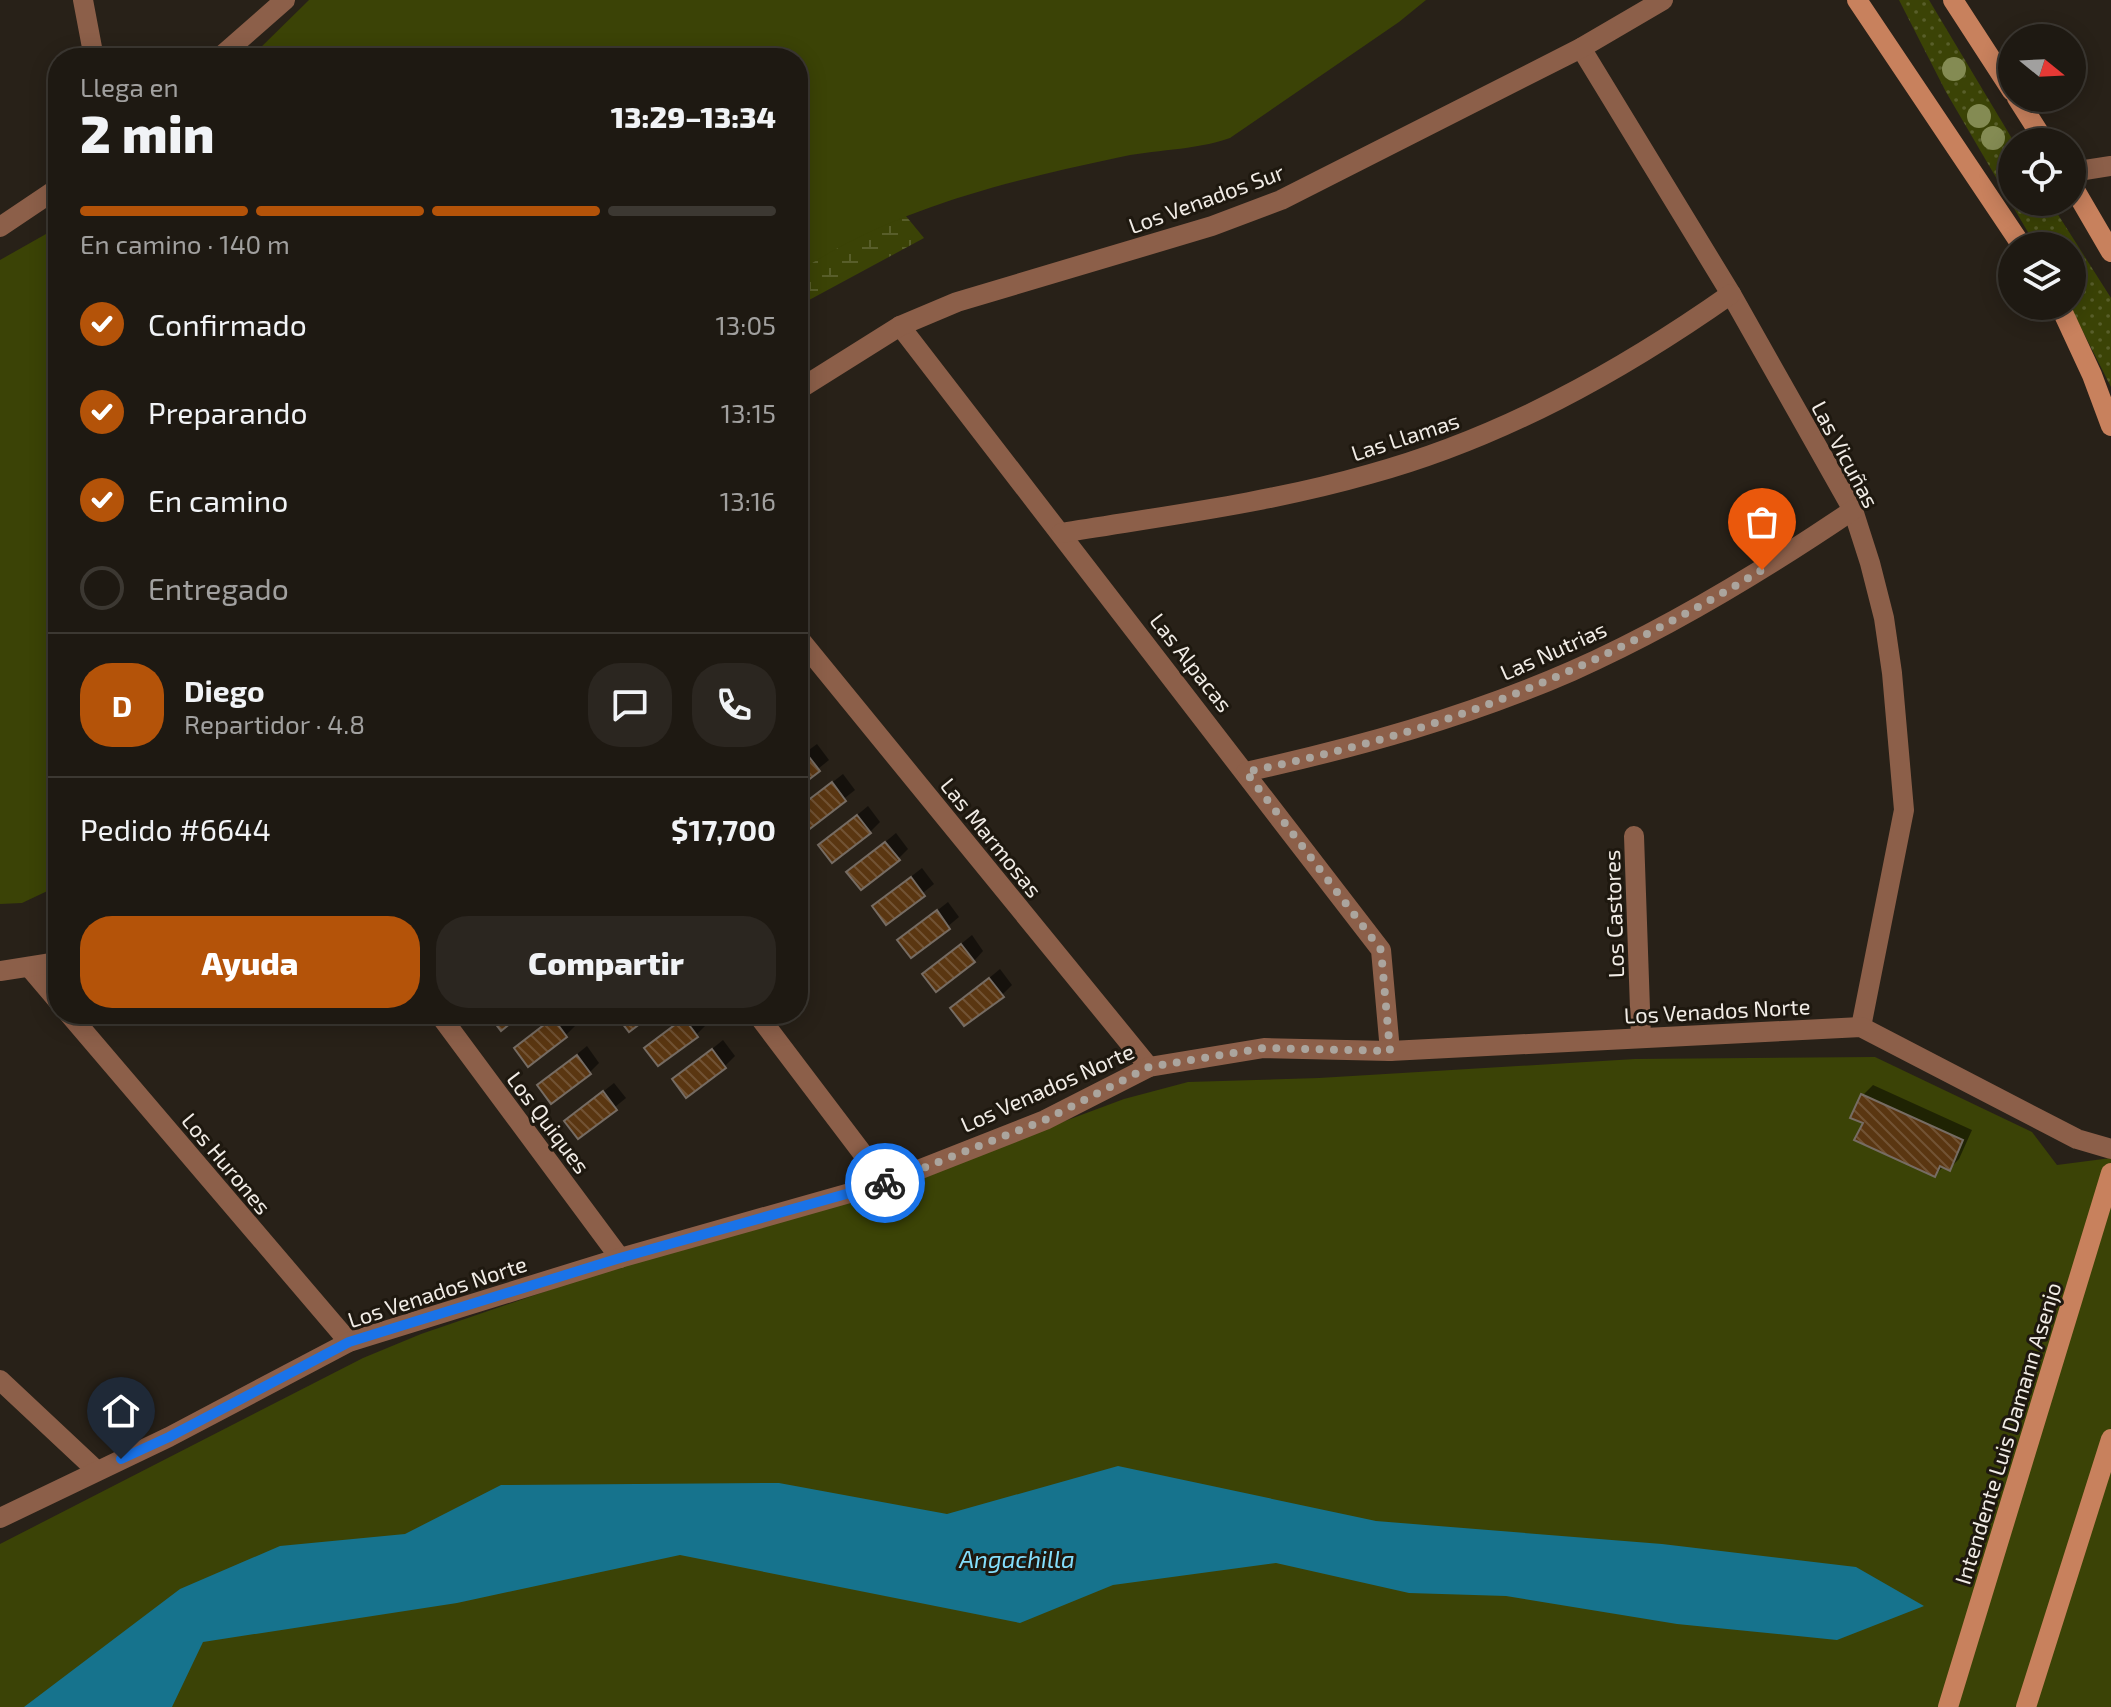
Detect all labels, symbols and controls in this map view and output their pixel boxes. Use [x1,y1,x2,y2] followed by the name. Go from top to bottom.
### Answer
[1998,24,2086,112] north arrow
[1998,24,2086,320] map controls
[80,71,179,102] text: Llega en
[611,98,776,134] text: 13:29–13:34
[80,101,215,163] text: 2 min
[1998,128,2086,216] button: locate
[1125,158,1287,238] street label: Los Venados Sur
[80,228,290,259] text: En camino · 140 m
[1998,232,2086,320] button: layers
[80,302,124,346] icon: check
[148,306,307,342] text: Confirmado
[715,309,776,340] text: 13:05
[80,390,124,434] icon: check
[148,394,307,430] text: Preparando
[1807,396,1885,512] street label: Las Vicuñas
[721,397,776,428] text: 13:15
[1348,406,1462,466] street label: Las Llamas
[80,478,124,522] icon: check
[148,482,288,518] text: En camino
[720,485,776,516] text: 13:16
[1728,488,1796,570] pin
[1740,500,1784,544] icon: bag
[148,570,289,606] text: Entregado
[1145,607,1239,717] street label: Las Alpacas
[1496,615,1610,685] street label: Las Nutrias
[588,663,672,747] button: chat
[692,663,776,747] button: phone
[184,672,265,708] text: Diego
[112,687,132,723] text: D
[184,708,365,739] text: Repartidor · 4.8
[936,772,1048,902] street label: Las Marmosas
[80,811,271,847] text: Pedido #6644
[671,811,776,847] text: $17,700
[1598,850,1628,978] street label: Los Castores
[80,916,420,1008] button: Ayuda
[436,916,776,1008] button: Compartir
[1623,992,1811,1028] street label: Los Venados Norte
[956,1037,1138,1137] street label: Los Venados Norte
[502,1066,596,1179] street label: Los Quiques
[177,1107,277,1219] street label: Los Hurones
[845,1143,925,1223] courier
[863,1161,907,1205] icon: bike
[344,1250,530,1332] street label: Los Venados Norte
[1949,1279,2066,1588] street label: Intendente Luis Damann Asenjo
[87,1377,155,1459] pin
[99,1389,143,1433] icon: home
[958,1544,1075,1573] water label: Angachilla

